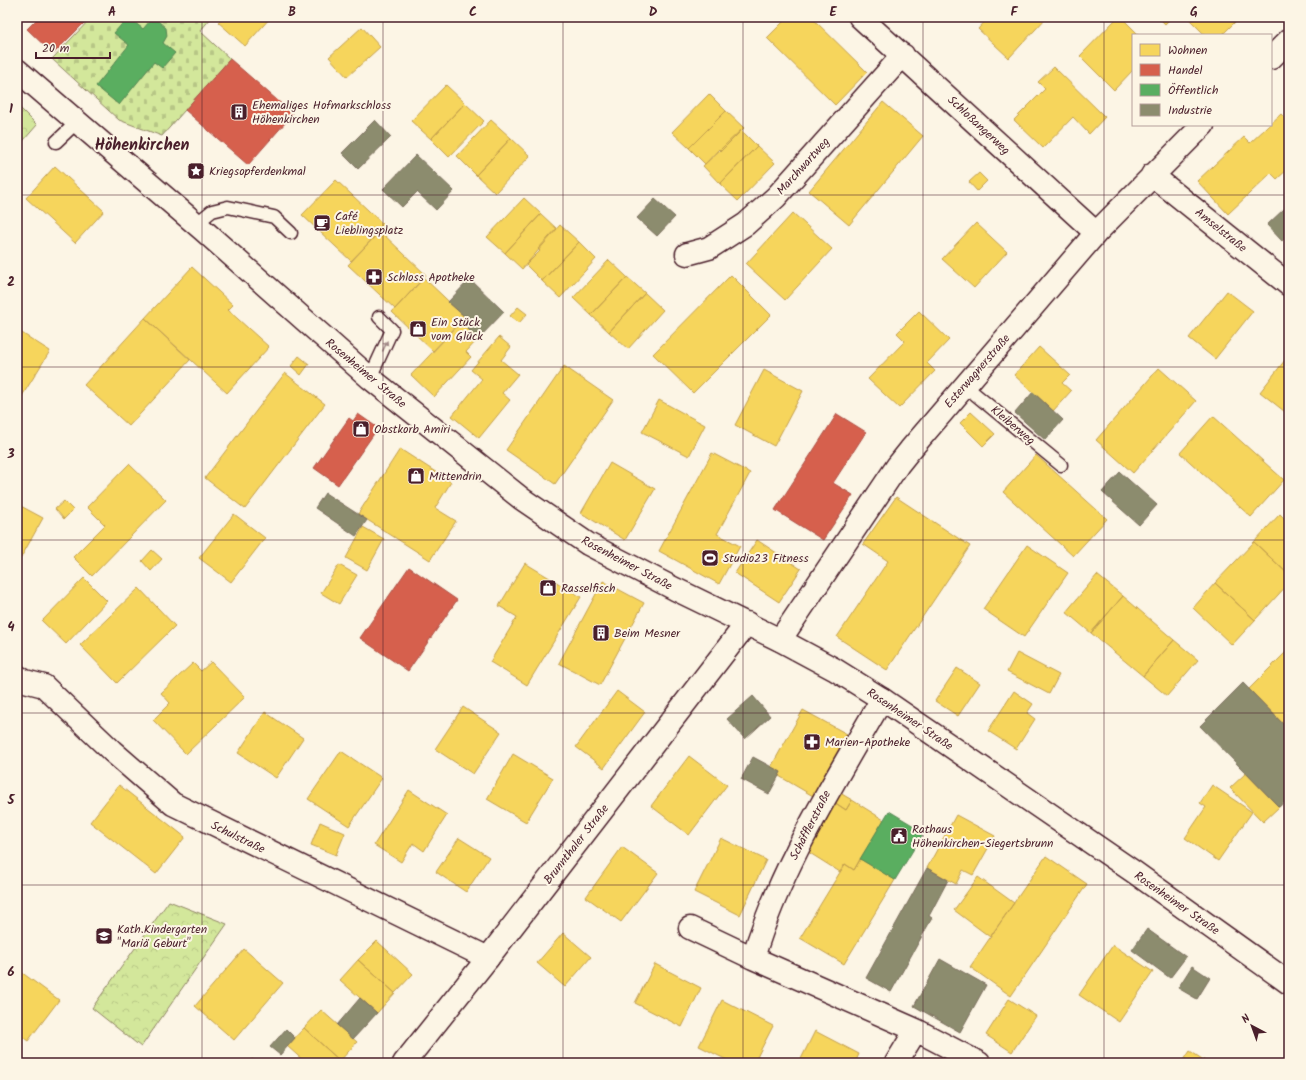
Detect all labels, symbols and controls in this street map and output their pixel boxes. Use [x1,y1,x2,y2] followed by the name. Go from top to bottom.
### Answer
[108,2,116,23] text: A
[288,2,296,23] text: B
[469,2,477,23] text: C
[649,2,658,23] text: D
[829,2,837,23] text: E
[1010,2,1018,23] text: F
[1190,2,1198,23] text: G
[36,34,110,60] scale bar
[1132,34,1272,126] legend
[42,39,70,58] text: 20 m
[1168,41,1207,60] text: Wohnen
[1168,61,1202,80] text: Handel
[1168,81,1218,100] text: Öffentlich
[943,91,1015,160] street label: Schloßangerweg
[252,96,391,129] place label: Ehemaliges Hofmarkschloss Höhenkirchen
[9,99,13,120] text: 1
[1168,101,1212,120] text: Industrie
[229,102,249,122] building icon: Ehemaliges Hofmarkschloss Höhenkirchen
[95,133,189,158] district label: Höhenkirchen
[772,133,835,200] street label: Marchwartweg
[186,161,206,181] place icon: Kriegsopferdenkmal
[209,162,306,181] place label: Kriegsopferdenkmal
[1191,203,1251,258] street label: Amselstraße
[335,207,403,240] place label: Café Lieblingsplatz
[312,213,332,233] cafe icon: Café Lieblingsplatz
[364,267,384,287] pharmacy icon: Schloss Apotheke
[387,268,475,287] place label: Schloss Apotheke
[7,272,15,293] text: 2
[431,313,483,346] place label: Ein Stück vom Glück
[408,319,428,339] shop icon: Ein Stück vom Glück
[940,330,1015,413] street label: Esterwagnerstraße
[321,334,411,413] street label: Rosenheimer Straße
[382,340,388,351] one-way arrow
[986,401,1039,450] street label: Kleiberweg
[351,419,371,439] shop icon: Obstkorb Amiri
[374,420,451,439] place label: Obstkorb Amiri
[6,444,15,465] text: 3
[406,466,426,486] shop icon: Mittendrin
[429,467,482,486] place label: Mittendrin
[578,531,676,596] street label: Rosenheimer Straße
[700,548,720,568] sports icon: Studio23 Fitness
[723,549,809,568] place label: Studio23 Fitness
[538,578,558,598] shop icon: Rasselfisch
[561,579,615,598] place label: Rasselfisch
[7,617,15,638] text: 4
[591,623,611,643] building icon: Beim Mesner
[614,624,681,643] place label: Beim Mesner
[863,683,957,756] street label: Rosenheimer Straße
[802,732,822,752] pharmacy icon: Marien-Apotheke
[825,733,911,752] place label: Marien-Apotheke
[785,787,836,863] street label: Schäfflerstraße
[7,790,16,811] text: 5
[539,800,614,888] street label: Brunnthaler Straße
[207,816,269,859] street label: Schulstraße
[912,820,1054,853] place label: Rathaus Höhenkirchen-Siegertsbrunn
[889,826,909,846] public building icon: Rathaus Höhenkirchen-Siegertsbrunn
[1130,867,1224,940] street label: Rosenheimer Straße
[117,920,207,953] place label: Kath.Kindergarten "Mariä Geburt"
[94,926,114,946] school or university icon: Kath.Kindergarten "Mariä Geburt"
[7,962,15,983] text: 6
[1232,1006,1272,1046] north arrow
[1238,1010,1255,1028] text: N

